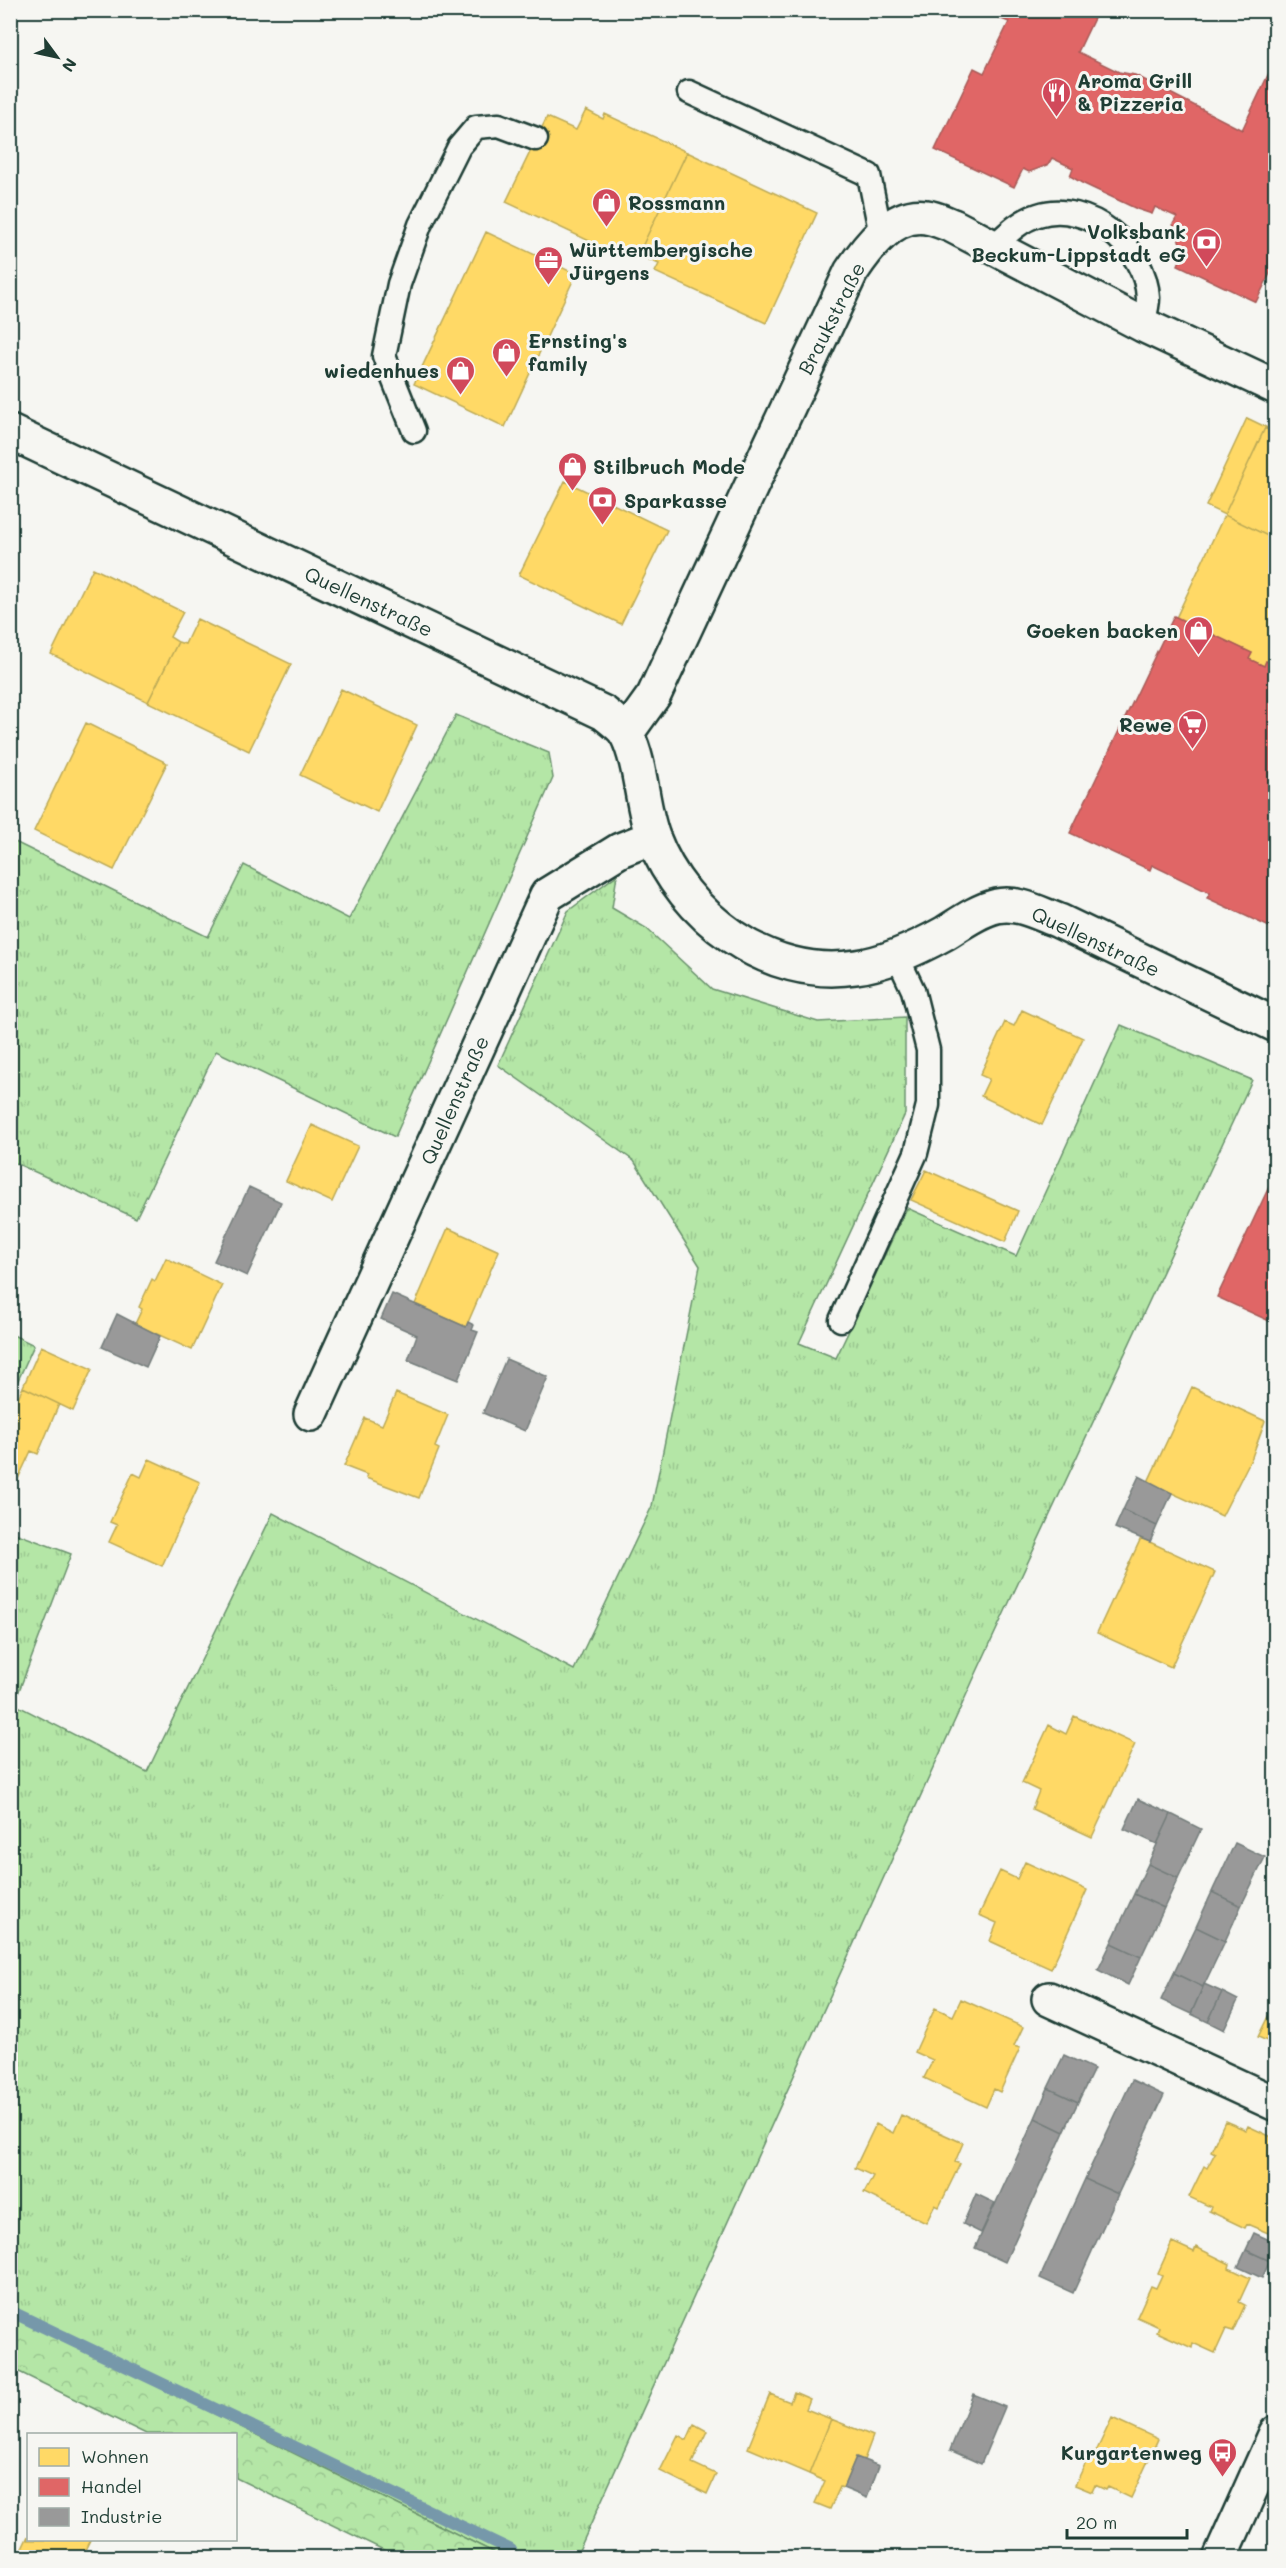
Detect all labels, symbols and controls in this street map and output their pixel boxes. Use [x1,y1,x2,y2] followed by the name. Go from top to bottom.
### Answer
[27,27,87,87] north arrow
[58,55,82,76] text: N
[1077,67,1192,116] place label: Aroma Grill & Pizzeria
[1040,76,1072,118] restaurant icon: Aroma Grill & Pizzeria
[591,186,623,228] shop icon: Rossmann
[628,189,725,215] place label: Rossmann
[971,218,1186,267] place label: Volksbank Beckum-Lippstadt eG
[1191,226,1223,268] bank icon: Volksbank Beckum-Lippstadt eG
[569,236,753,285] place label: Württembergische Jürgens
[532,244,564,286] office icon: Württembergische Jürgens
[792,257,870,379] street label: Braukstraße
[528,327,627,376] place label: Ernsting's family
[491,336,523,378] shop icon: Ernsting's family
[444,354,476,396] shop icon: wiedenhues
[324,357,439,383] place label: wiedenhues
[556,450,588,492] shop icon: Stilbruch Mode
[593,453,745,479] place label: Stilbruch Mode
[587,484,619,526] bank icon: Sparkasse
[624,487,727,513] place label: Sparkasse
[301,560,437,642] street label: Quellenstraße
[1183,614,1215,656] shop icon: Goeken backen
[1026,617,1178,643] place label: Goeken backen
[1177,708,1209,750] supermarket icon: Rewe
[1119,711,1172,737] place label: Rewe
[1028,900,1164,982] street label: Quellenstraße
[414,1031,494,1169] street label: Quellenstraße
[27,2433,237,2541] legend
[1207,2436,1239,2478] bus stop icon: Kurgartenweg
[1061,2439,1202,2465] place label: Kurgartenweg
[81,2444,149,2468] text: Wohnen
[81,2474,142,2498] text: Handel
[1067,2502,1187,2540] scale bar
[81,2504,162,2528] text: Industrie
[1076,2510,1117,2534] text: 20 m

